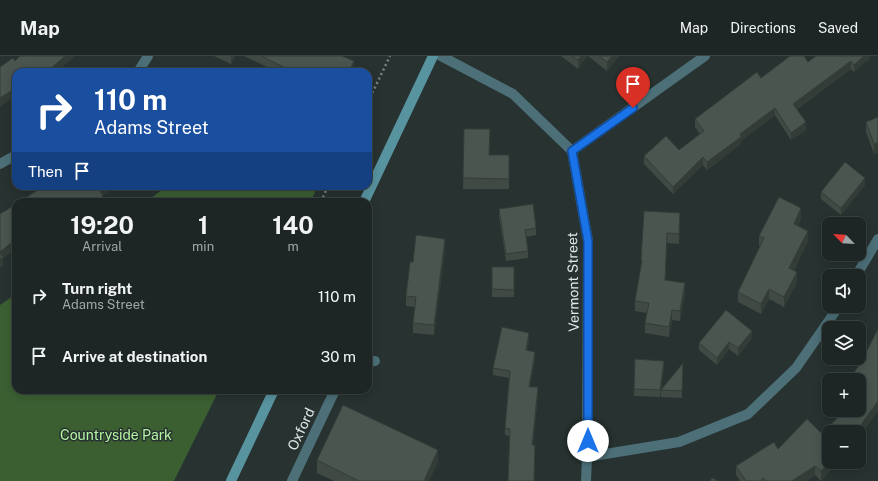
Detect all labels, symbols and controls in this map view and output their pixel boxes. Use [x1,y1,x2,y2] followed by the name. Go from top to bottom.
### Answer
[20,17,60,39] text: Map
[680,20,708,36] text: Map
[730,20,796,36] text: Directions
[818,20,858,36] text: Saved
[616,67,650,108] pin
[622,73,644,95] icon: arrive
[94,83,167,116] text: 110 m
[28,84,80,136] icon: right
[94,117,209,138] text: Adams Street
[71,160,93,182] icon: arrive
[28,163,63,180] text: Then
[70,211,134,239] text: 19:20
[198,211,208,239] text: 1
[272,211,314,239] text: 140
[822,217,866,261] north arrow
[822,217,866,469] map controls
[564,232,582,332] street label: Vermont Street
[82,239,122,254] text: Arrival
[192,239,214,254] text: min
[287,239,299,254] text: m
[822,269,866,313] button: sound
[62,280,132,297] text: Turn right
[28,285,50,307] icon: right
[318,288,356,305] text: 110 m
[62,297,145,312] text: Adams Street
[822,321,866,365] button: layers
[28,345,50,367] icon: arrive
[62,348,207,365] text: Arrive at destination
[321,348,356,365] text: 30 m
[822,373,866,417] button: +
[284,405,318,453] street label: Oxford
[567,420,609,462] position arrow
[822,425,866,469] button: −
[60,427,172,443] park label: Countryside Park

